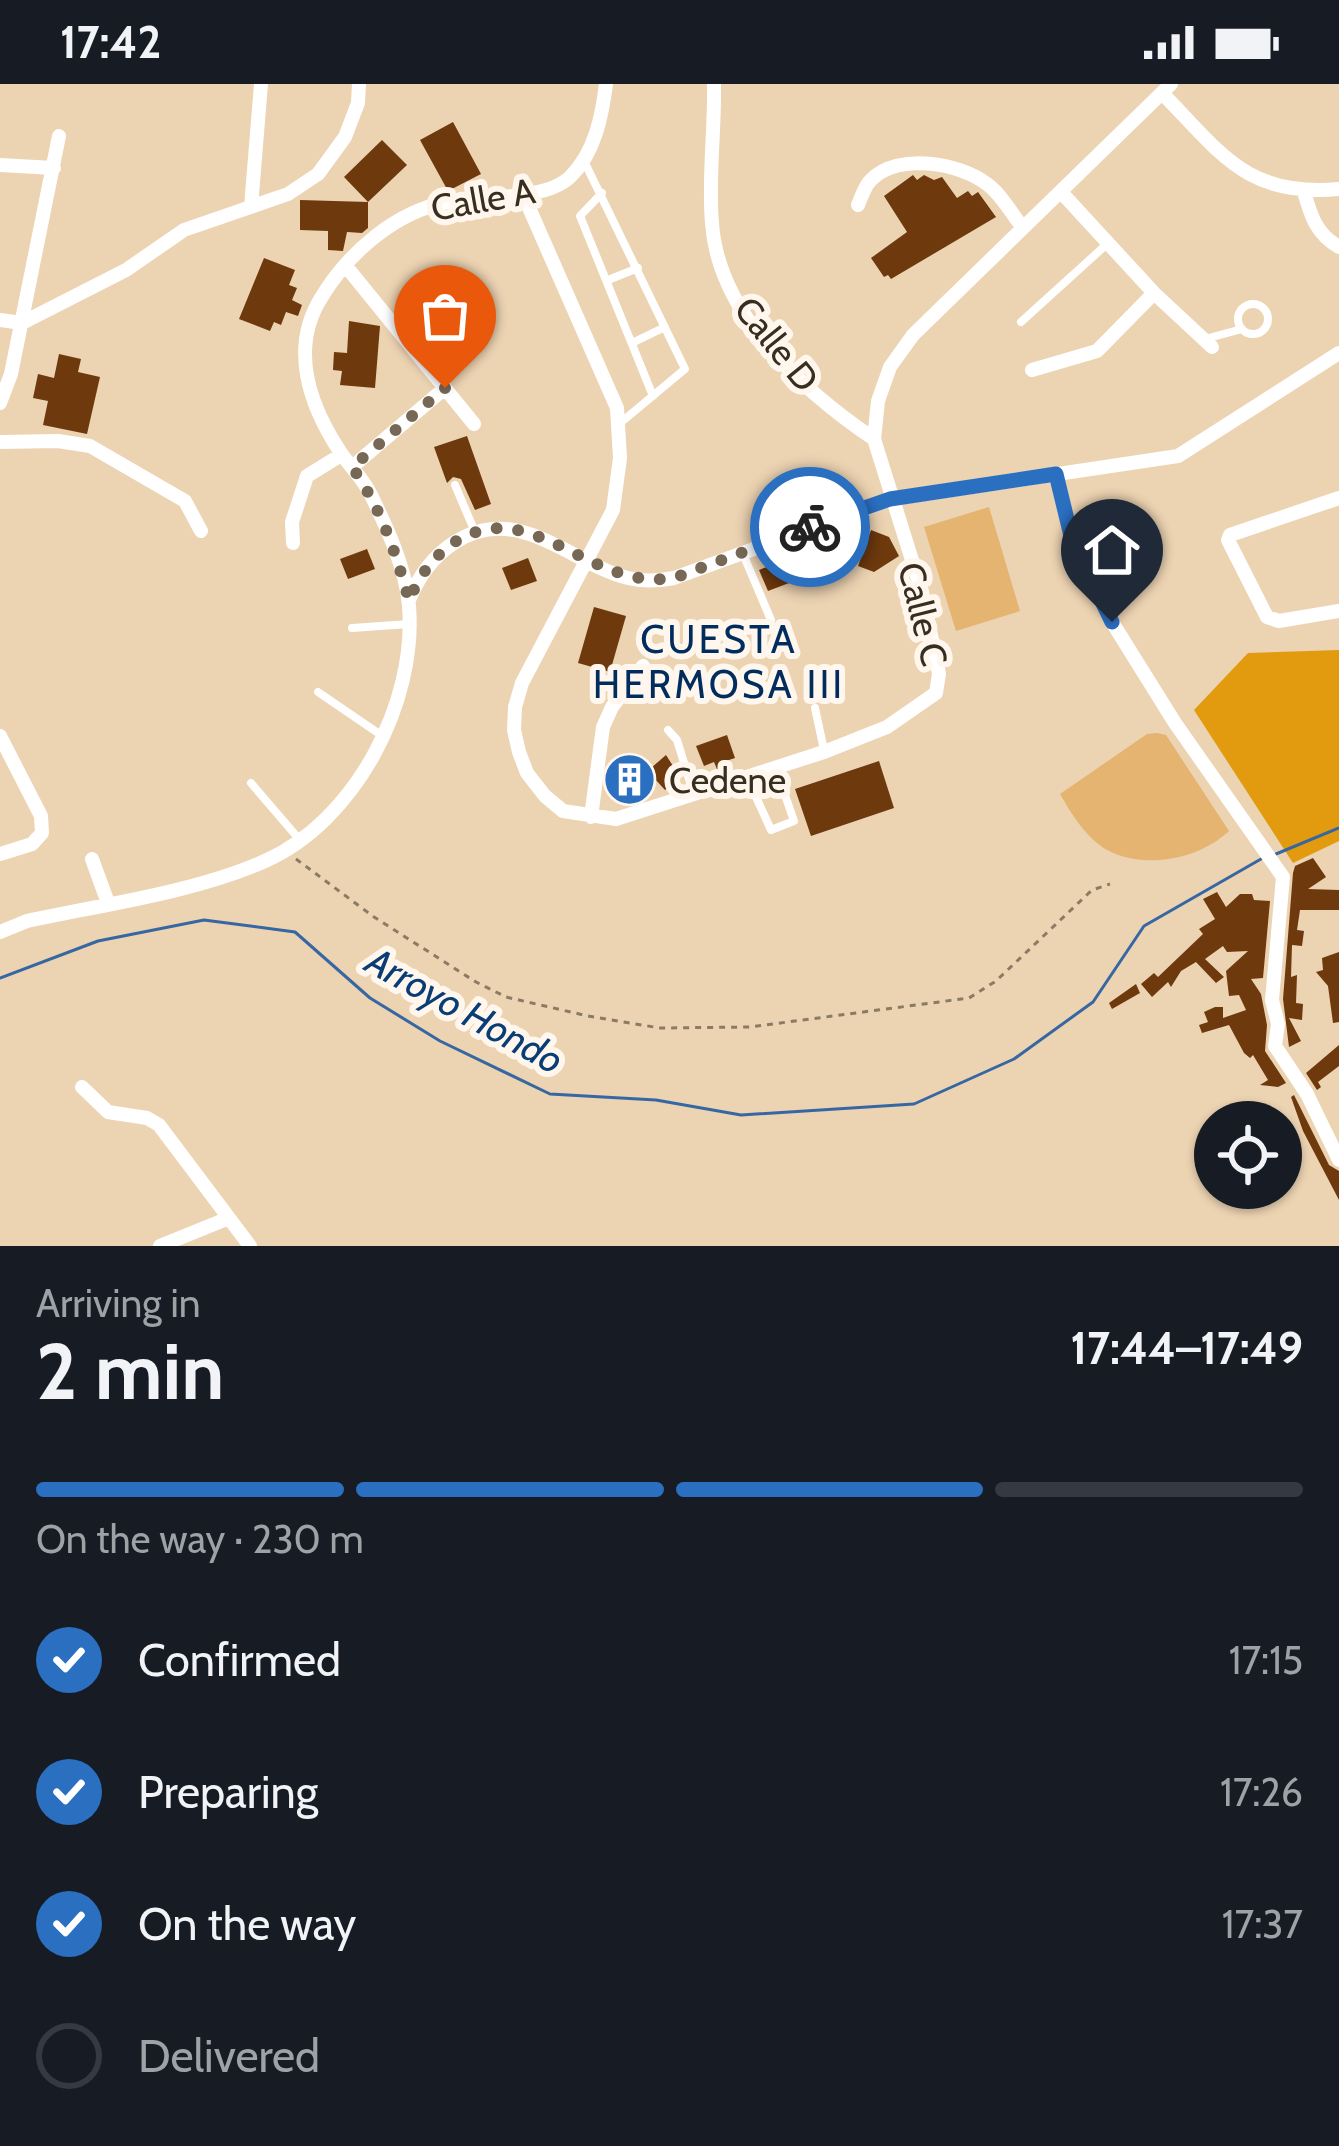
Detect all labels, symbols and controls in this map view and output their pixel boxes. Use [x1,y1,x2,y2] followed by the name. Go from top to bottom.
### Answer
[60,15,161,69] text: 17:42
[427,168,539,230] street label: Calle A
[394,265,496,388] pin
[412,283,478,349] icon: bag
[726,288,828,400] street label: Calle D
[750,467,870,587] courier
[777,494,843,560] icon: bike
[1061,499,1163,622] pin
[1079,517,1145,583] icon: home
[889,558,957,670] street label: Calle C
[593,615,845,708] district label: CUESTA HERMOSA III
[602,752,658,808] building icon: Cedene
[669,758,786,802] place label: Cedene
[356,935,572,1084] water label: Arroyo Hondo
[1194,1101,1302,1209] map controls
[1194,1101,1302,1209] button: locate
[36,1279,200,1327] text: Arriving in
[1070,1321,1303,1375] text: 17:44–17:49
[36,1324,224,1419] text: 2 min
[36,1515,364,1563] text: On the way · 230 m
[36,1627,102,1693] icon: check
[138,1633,341,1687] text: Confirmed
[1229,1636,1303,1684] text: 17:15
[36,1759,102,1825] icon: check
[138,1765,318,1819] text: Preparing
[1220,1768,1303,1816] text: 17:26
[36,1891,102,1957] icon: check
[138,1897,356,1951] text: On the way
[1222,1900,1303,1948] text: 17:37
[138,2029,320,2083] text: Delivered

